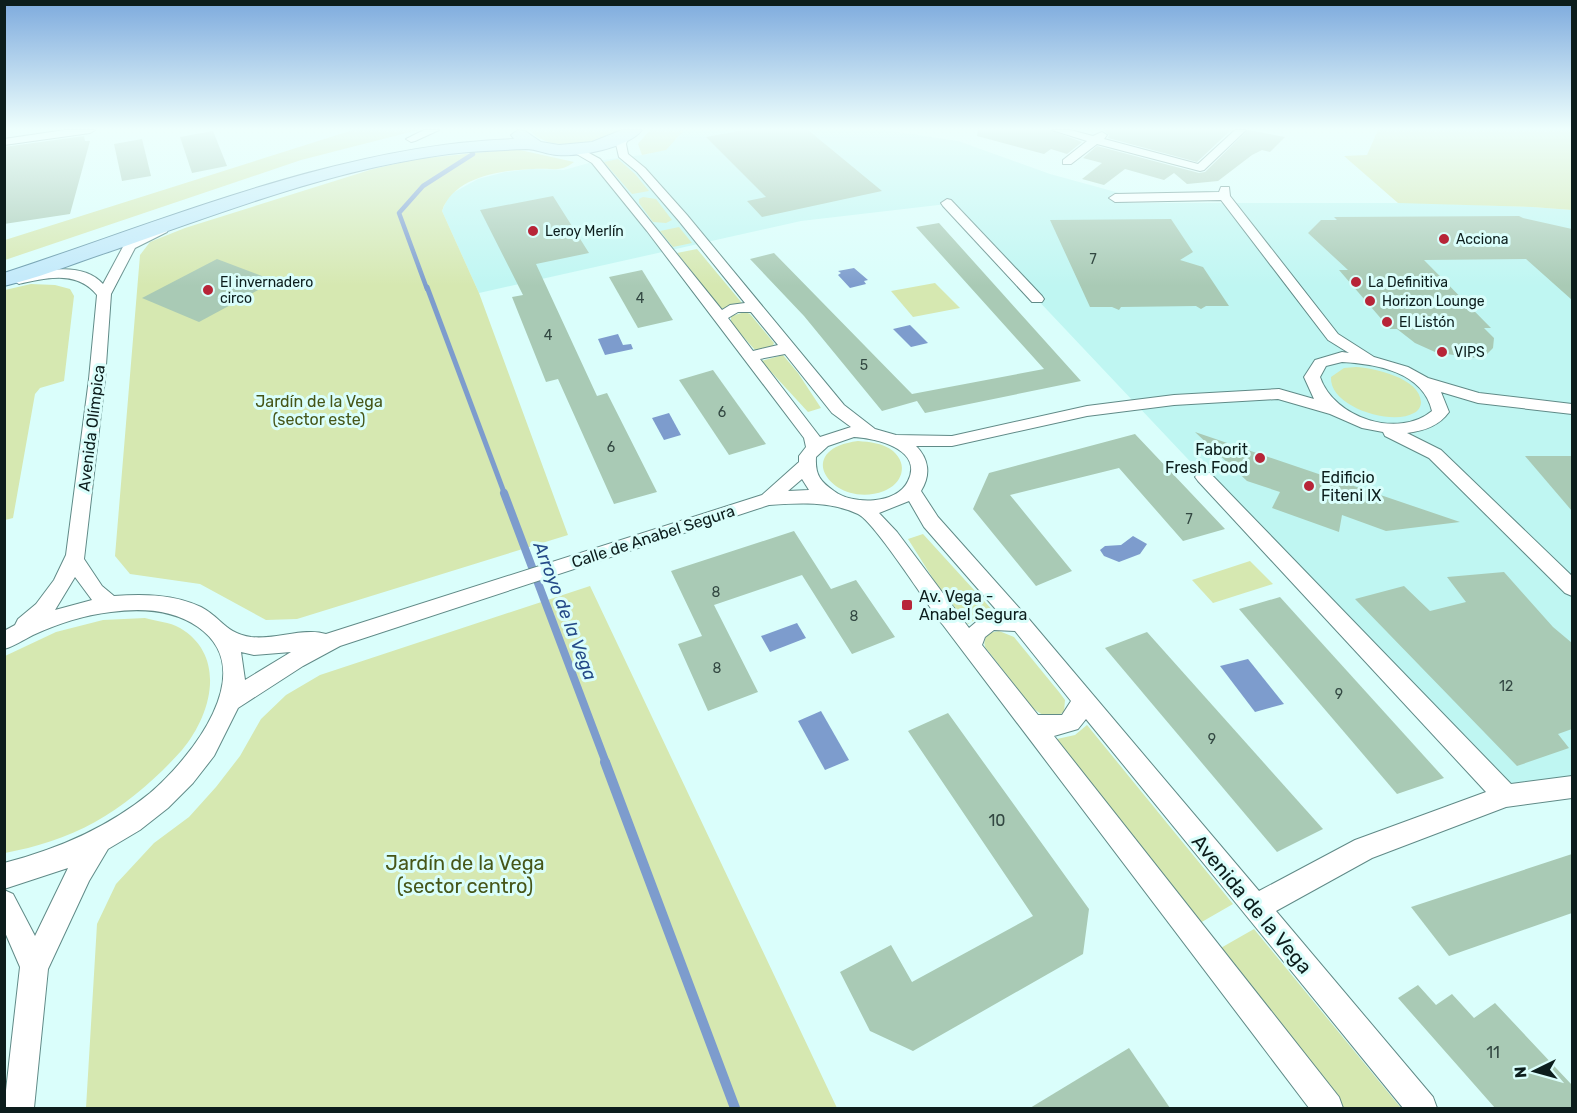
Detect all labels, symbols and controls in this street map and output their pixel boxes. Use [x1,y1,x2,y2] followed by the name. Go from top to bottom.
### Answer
[545,223,624,240] place label: Leroy Merlín
[526,224,540,238] marker: Leroy Merlín
[1456,231,1508,248] place label: Acciona
[1437,232,1451,246] marker: Acciona
[1089,251,1097,268] house number: 7
[220,274,313,307] place label: El invernadero circo
[1368,274,1448,291] place label: La Definitiva
[1349,275,1363,289] marker: La Definitiva
[201,283,215,297] marker: El invernadero circo
[636,290,645,307] house number: 4
[1382,293,1485,310] place label: Horizon Lounge
[1363,294,1377,308] marker: Horizon Lounge
[1399,314,1455,331] place label: El Listón
[1380,315,1394,329] marker: El Listón
[544,327,553,344] house number: 4
[1454,344,1485,361] place label: VIPS
[1435,345,1449,359] marker: VIPS
[860,357,868,374] house number: 5
[74,364,109,492] street label: Avenida Olímpica
[255,392,383,429] park label: Jardín de la Vega (sector este)
[718,404,726,421] house number: 6
[607,439,615,456] house number: 6
[1165,440,1248,477] place label: Faborit Fresh Food
[1253,451,1267,465] marker: Faborit Fresh Food
[1321,468,1381,505] place label: Edificio Fiteni IX
[1302,479,1316,493] marker: Edificio Fiteni IX
[569,501,737,572] street label: Calle de Anabel Segura
[1185,511,1193,528] house number: 7
[528,538,602,684] water label: Arroyo de la Vega
[712,584,721,601] house number: 8
[919,587,1027,624] place label: Av. Vega - Anabel Segura
[900,598,914,612] marker: Av. Vega - Anabel Segura
[850,608,859,625] house number: 8
[713,660,722,677] house number: 8
[1499,678,1513,695] house number: 12
[1335,686,1343,703] house number: 9
[1208,731,1216,748] house number: 9
[988,811,1006,830] house number: 10
[1187,830,1317,978] street label: Avenida de la Vega
[385,851,545,898] park label: Jardín de la Vega (sector centro)
[1505,1041,1565,1101] north arrow
[1486,1043,1500,1062] house number: 11
[1511,1066,1531,1079] text: N

